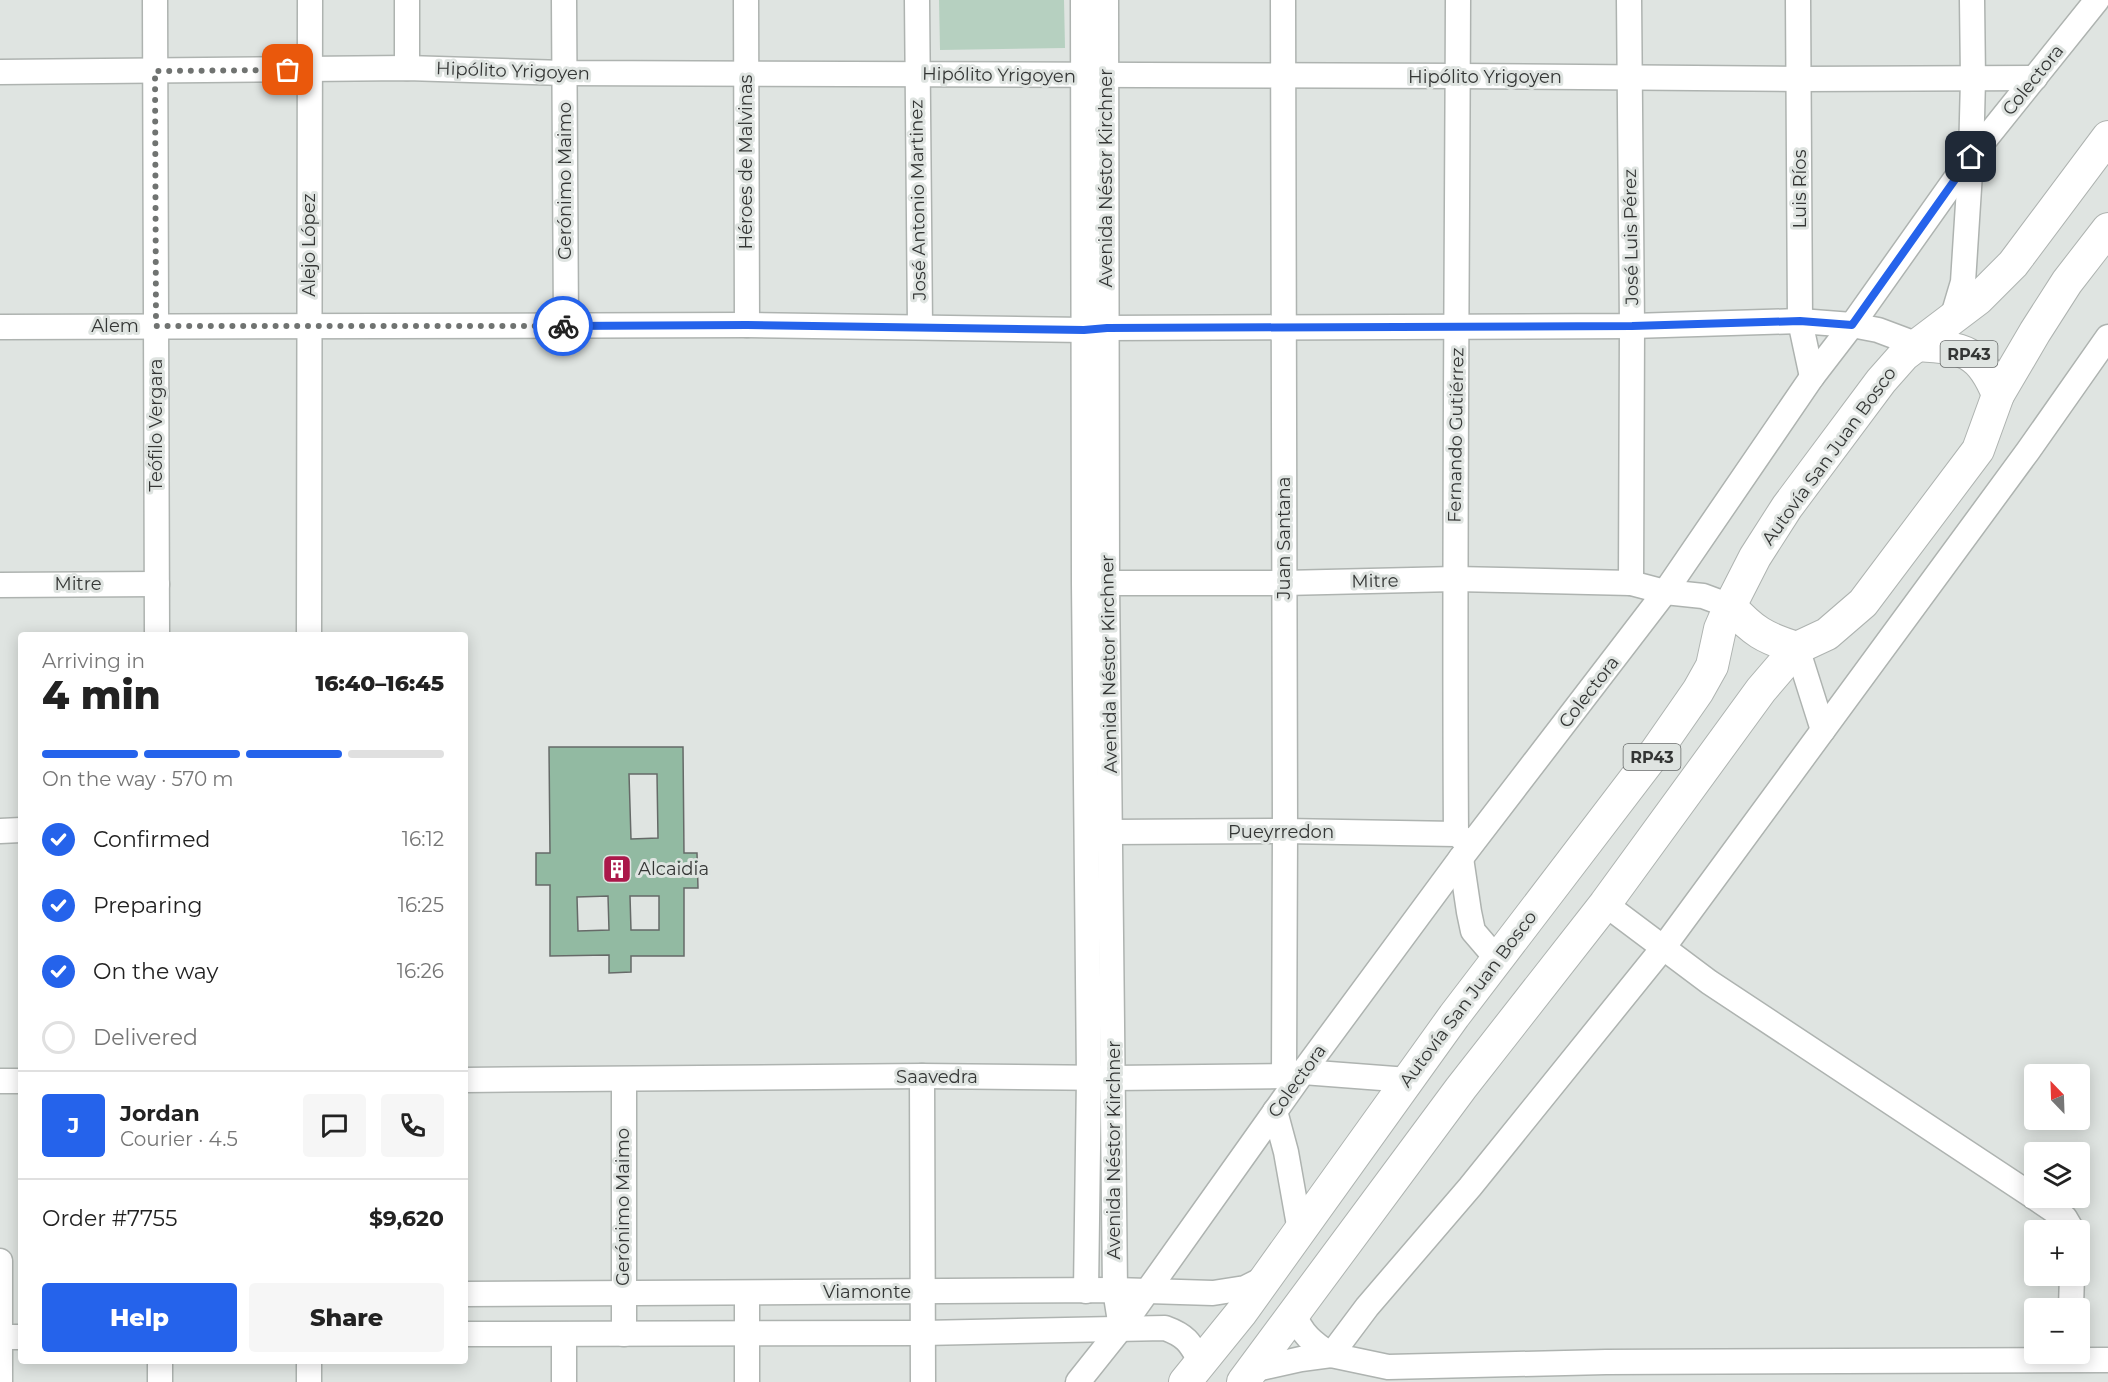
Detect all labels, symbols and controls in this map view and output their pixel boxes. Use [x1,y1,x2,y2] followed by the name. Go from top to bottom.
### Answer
[1998,40,2068,120] street label: Colectora
[262,44,313,95] pin
[271,53,304,86] icon: bag
[436,57,590,85] street label: Hipólito Yrigoyen
[922,63,1076,87] street label: Hipólito Yrigoyen
[1408,66,1562,88] street label: Hipólito Yrigoyen
[1095,69,1117,287] street label: Avenida Néstor Kirchner
[735,74,757,249] street label: Héroes de Malvinas
[905,100,931,301] street label: José Antonio Martinez
[554,102,576,260] street label: Gerónimo Maimo
[1945,131,1996,182] pin
[1954,140,1987,173] icon: home
[1789,149,1811,228] street label: Luis Ríos
[1619,169,1643,306] street label: José Luis Pérez
[298,193,320,297] street label: Alejo López
[533,296,593,356] courier
[547,310,580,343] icon: bike
[91,315,139,337] street label: Alem
[1940,341,1998,367] road number: RP43
[1443,347,1469,523] street label: Fernando Gutiérrez
[145,359,167,491] street label: Teófilo Vergara
[1757,363,1901,549] street label: Autovía San Juan Bosco
[1273,477,1295,600] street label: Juan Santana
[1096,554,1122,774] street label: Avenida Néstor Kirchner
[1351,570,1399,592] street label: Mitre
[54,573,102,595] street label: Mitre
[42,649,145,673] text: Arriving in
[1554,652,1624,732] street label: Colectora
[315,670,444,697] text: 16:40–16:45
[42,671,161,719] text: 4 min
[1624,744,1680,770] road number: RP43
[42,767,234,791] text: On the way · 570 m
[1228,821,1334,843] street label: Pueyrredon
[42,823,75,856] icon: check
[93,826,210,853] text: Confirmed
[402,827,444,851] text: 16:12
[601,853,633,885] building icon: Alcaidia
[638,858,709,880] place label: Alcaidia
[42,889,75,922] icon: check
[93,892,202,919] text: Preparing
[398,893,444,917] text: 16:25
[1395,907,1541,1091] street label: Autovía San Juan Bosco
[42,955,75,988] icon: check
[93,958,218,985] text: On the way
[397,959,444,983] text: 16:26
[93,1024,198,1051] text: Delivered
[1263,1040,1331,1122] street label: Colectora
[1103,1041,1125,1259] street label: Avenida Néstor Kirchner
[2024,1064,2090,1130] north arrow
[2024,1064,2090,1364] map controls
[896,1066,978,1088] street label: Saavedra
[303,1094,366,1157] button: chat
[381,1094,444,1157] button: phone
[120,1100,200,1127] text: Jordan
[68,1112,79,1139] text: J
[120,1127,238,1151] text: Courier · 4.5
[612,1128,634,1286] street label: Gerónimo Maimo
[2024,1142,2090,1208] button: layers
[42,1205,177,1232] text: Order #7755
[369,1205,444,1232] text: $9,620
[2024,1220,2090,1286] button: +
[823,1281,911,1303] street label: Viamonte
[42,1283,237,1352] button: Help
[249,1283,444,1352] button: Share
[2024,1298,2090,1364] button: −

